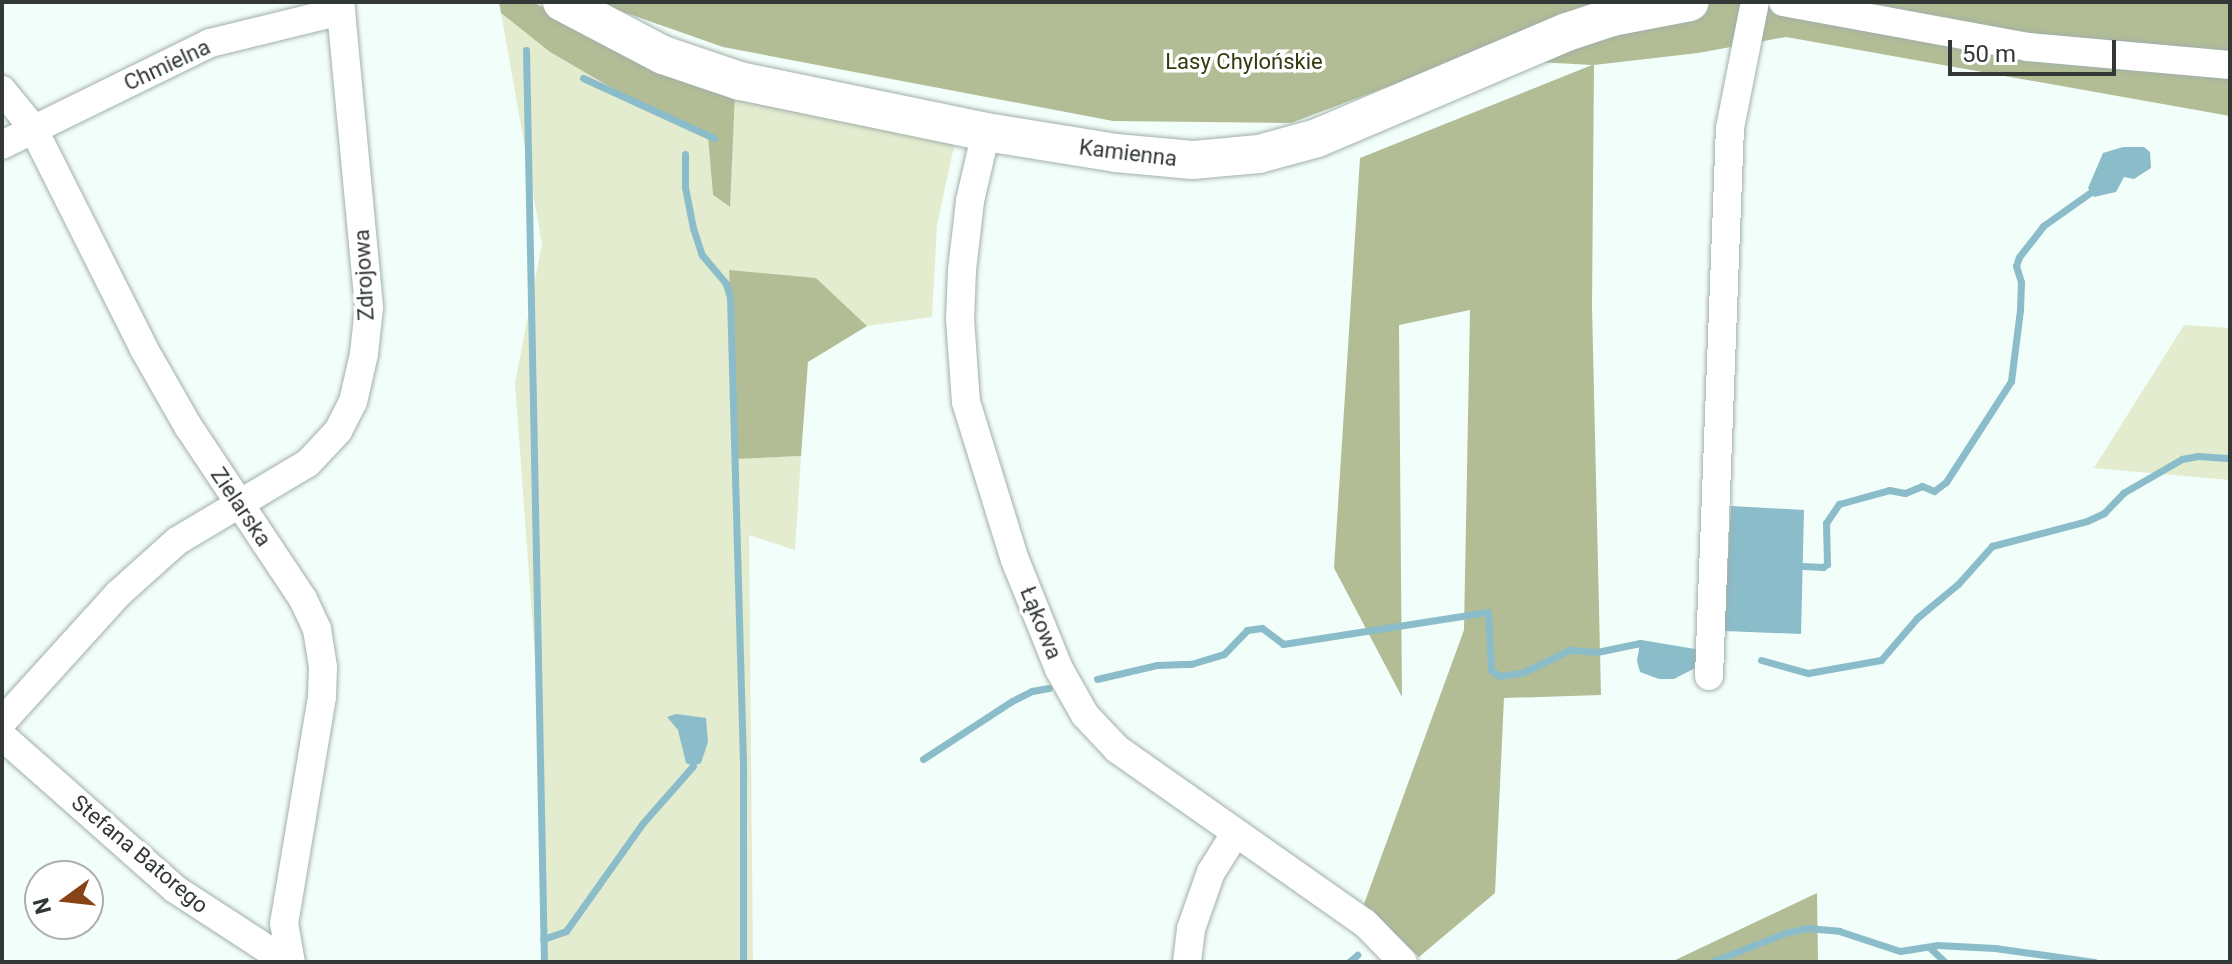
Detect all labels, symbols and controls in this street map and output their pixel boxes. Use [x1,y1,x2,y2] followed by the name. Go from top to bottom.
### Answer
[1952,24,2120,74] scale bar
[120,34,214,96] street label: Chmielna
[1962,40,2016,68] text: 50 m
[1165,49,1323,75] park label: Lasy Chylońskie
[1078,134,1178,172] street label: Kamienna
[348,229,380,321] street label: Zdrojowa
[205,463,277,551] street label: Zielarska
[1015,583,1067,663] street label: Łąkowa
[66,789,214,919] street label: Stefana Batorego
[24,860,104,940] north arrow
[28,895,56,917] text: N

